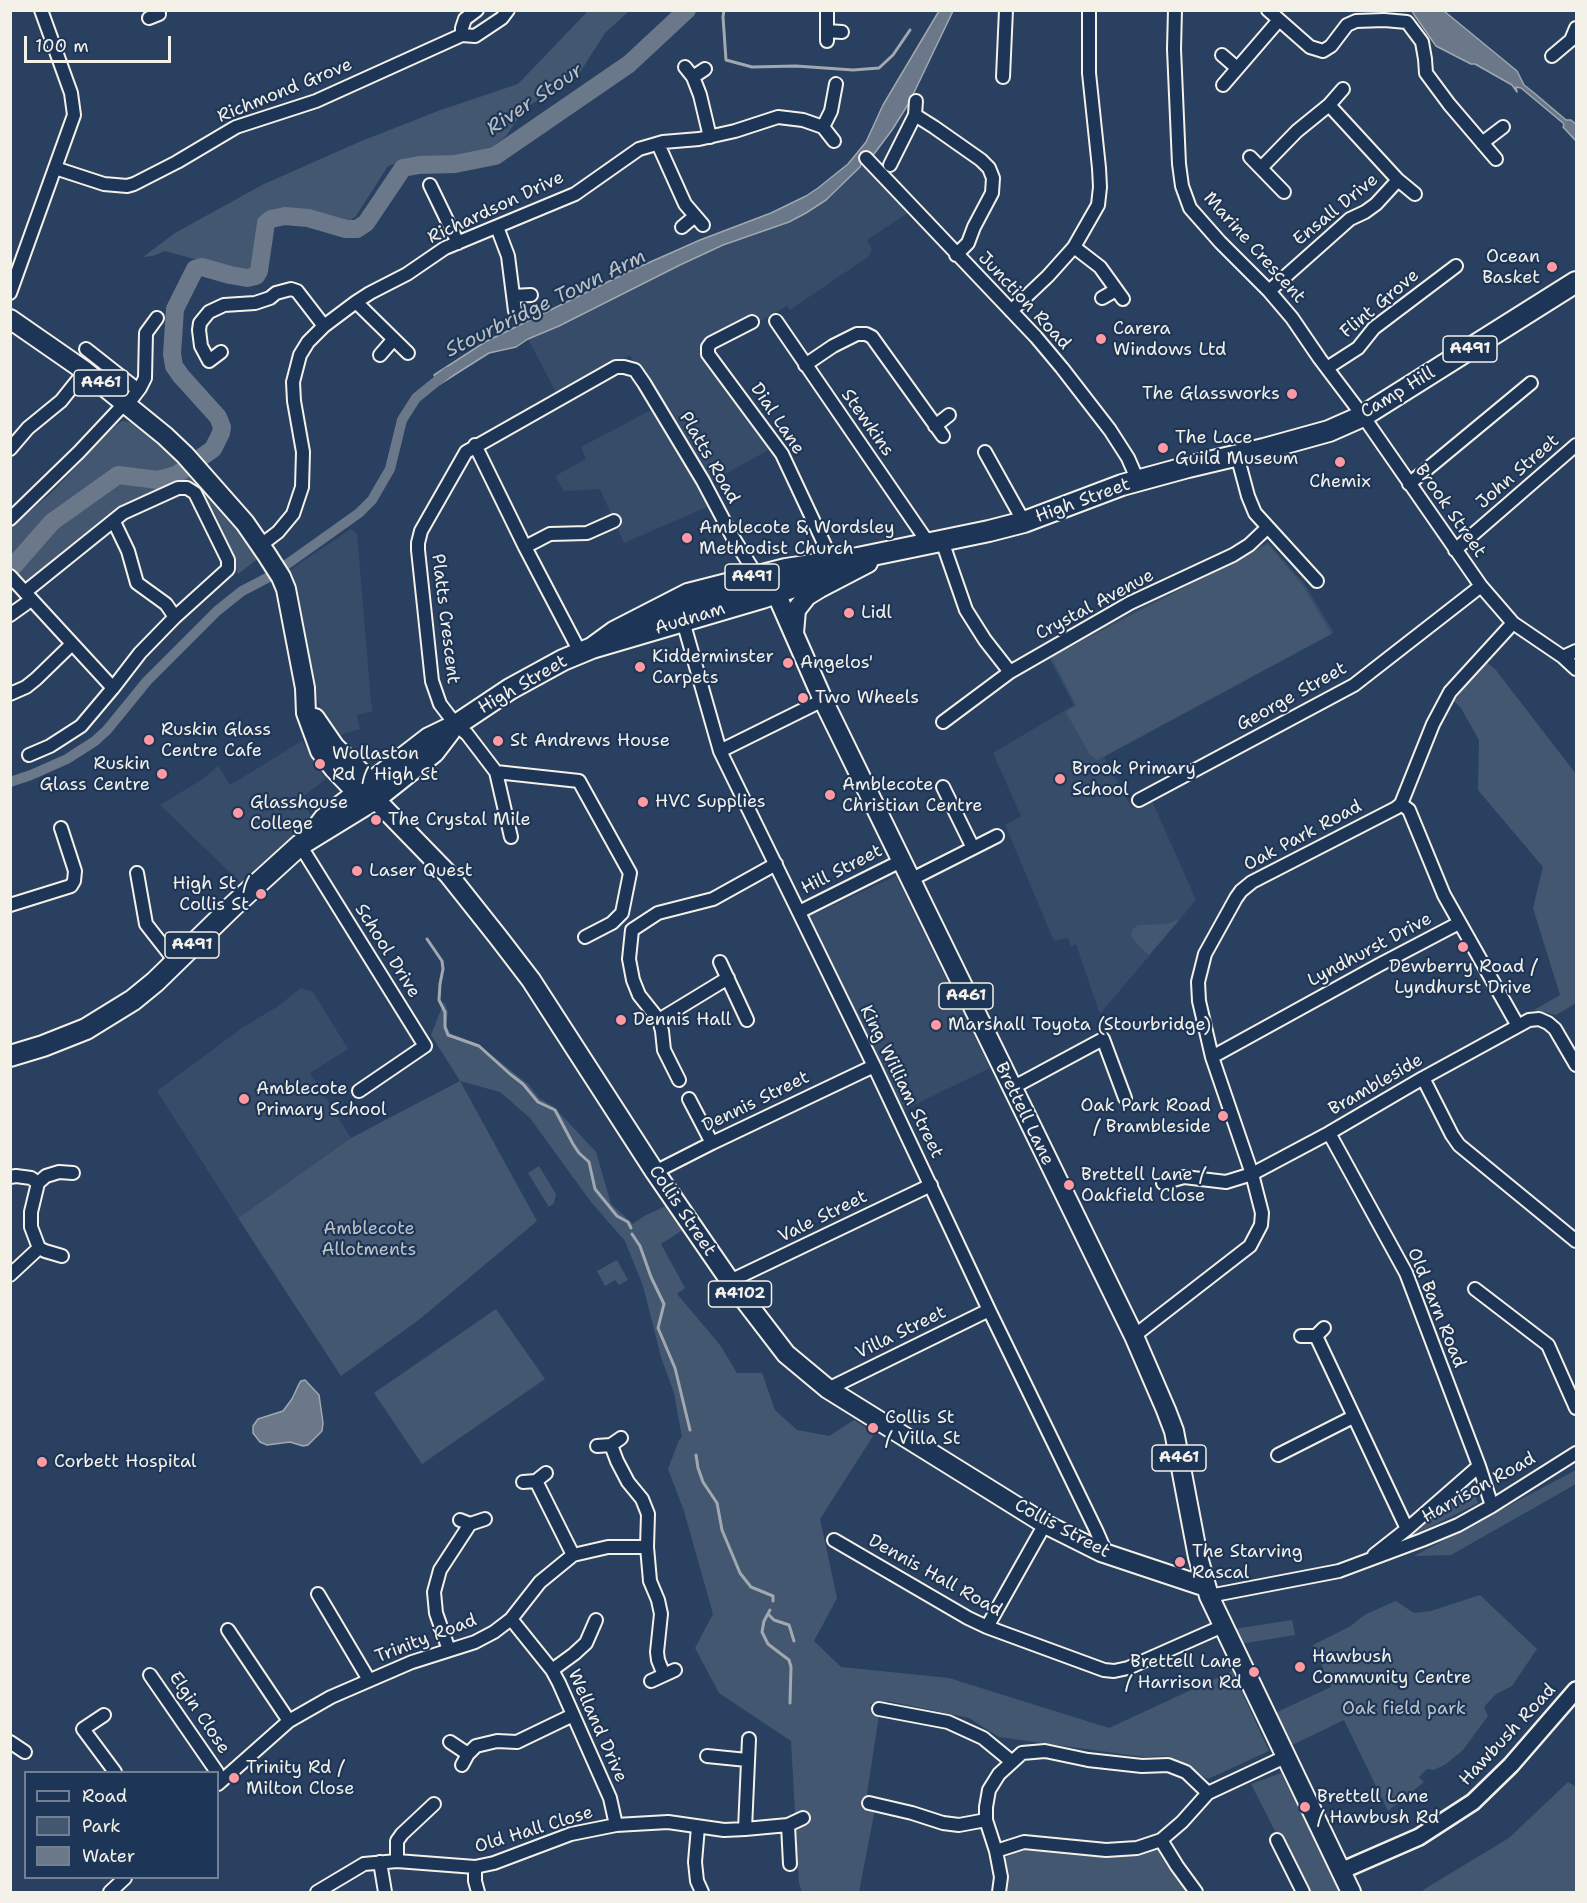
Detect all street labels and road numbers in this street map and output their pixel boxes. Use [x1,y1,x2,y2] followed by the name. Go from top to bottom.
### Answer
[215,54,355,128] street label: Richmond Grove
[424,167,568,249] street label: Richardson Drive
[1289,169,1383,251] street label: Ensall Drive
[1198,188,1310,308] street label: Marine Crescent
[973,248,1075,354] street label: Junction Road
[1336,265,1424,343] street label: Flint Grove
[1443,336,1497,362] road number: A491
[1357,362,1439,424] street label: Camp Hill
[74,370,128,396] road number: A461
[745,379,809,459] street label: Dial Lane
[836,385,898,461] street label: Stewkins
[674,408,744,508] street label: Platts Road
[1472,430,1564,514] street label: John Street
[1410,460,1490,562] street label: Brook Street
[1033,474,1133,528] street label: High Street
[426,553,464,685] street label: Platts Crescent
[725,564,779,590] road number: A491
[1032,565,1158,645] street label: Crystal Avenue
[652,598,728,640] street label: Audnam
[475,651,571,719] street label: High Street
[1233,658,1351,736] street label: George Street
[1240,796,1366,876] street label: Oak Park Road
[798,840,886,900] street label: Hill Street
[350,900,424,1002] street label: School Drive
[1304,908,1436,992] street label: Lyndhurst Drive
[165,932,219,958] road number: A491
[939,983,993,1009] road number: A461
[855,1002,947,1162] street label: King William Street
[1325,1049,1427,1121] street label: Brambleside
[990,1059,1058,1169] street label: Brettell Lane
[699,1067,813,1137] street label: Dennis Street
[644,1162,720,1260] street label: Collis Street
[775,1186,871,1248] street label: Vale Street
[1402,1245,1470,1371] street label: Old Barn Road
[708,1281,771,1307] road number: A4102
[852,1302,950,1364] street label: Villa Street
[1152,1445,1206,1471] road number: A461
[1419,1448,1539,1528] street label: Harrison Road
[1011,1495,1113,1563] street label: Collis Street
[864,1530,1006,1622] street label: Dennis Hall Road
[372,1610,480,1668] street label: Trinity Road
[562,1666,632,1786] street label: Welland Drive
[164,1668,234,1758] street label: Elgin Close
[1455,1680,1561,1790] street label: Hawbush Road
[472,1802,596,1858] street label: Old Hall Close

